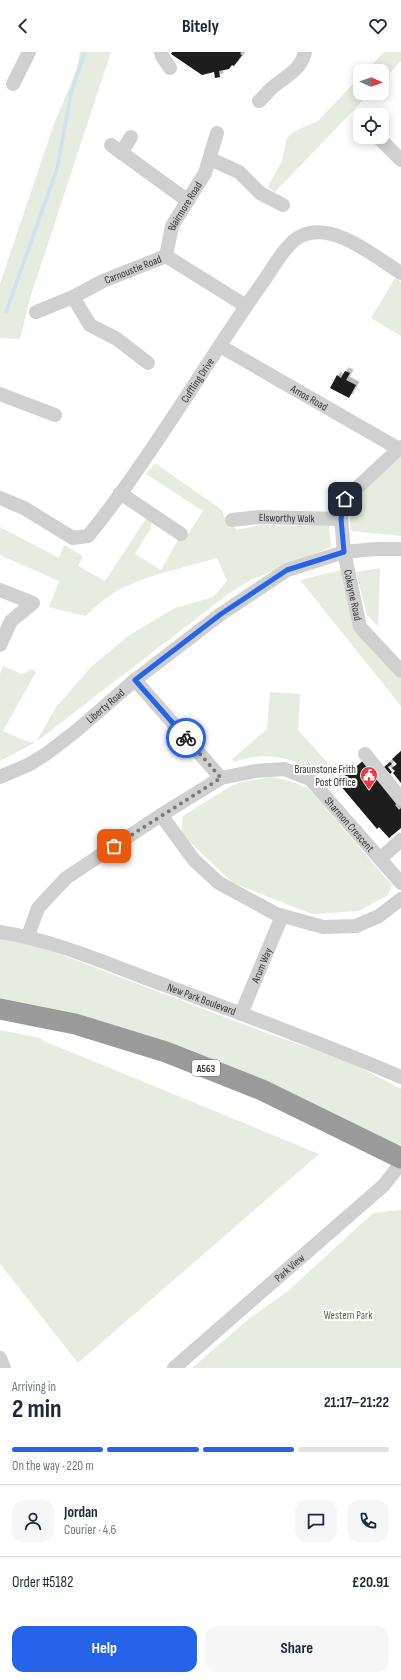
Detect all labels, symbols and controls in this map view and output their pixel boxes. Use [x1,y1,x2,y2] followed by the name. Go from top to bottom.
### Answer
[12,15,34,37] icon: back
[367,15,389,37] icon: heart
[182,16,219,37] text: Bitely
[353,64,389,100] north arrow
[353,64,389,144] map controls
[353,108,389,144] button: locate
[165,179,205,232] street label: Blairmore Road
[103,252,164,287] street label: Carnoustie Road
[178,356,217,405] street label: Cuffling Drive
[287,382,330,414] street label: Amos Road
[328,482,362,516] pin
[334,488,356,510] icon: home
[259,511,316,525] street label: Elsworthy Walk
[341,569,365,622] street label: Cokayne Road
[84,686,128,726] street label: Liberty Road
[166,718,206,758] courier
[175,727,197,749] icon: bike
[294,763,356,789] place label: Braunstone Frith Post Office
[359,765,379,790] public building icon: Braunstone Frith Post Office
[322,794,377,855] street label: Sharmon Crescent
[97,829,131,863] pin
[103,835,125,857] icon: bag
[248,945,275,986] street label: Arum Way
[166,981,238,1018] street label: New Park Boulevard
[192,1060,220,1076] road number: A563
[272,1251,307,1284] street label: Park View
[324,1309,373,1322] park label: Western Park
[12,1379,56,1395] text: Arriving in
[324,1393,389,1412] text: 21:17–21:22
[12,1394,62,1425] text: 2 min
[12,1458,94,1474] text: On the way · 220 m
[12,1500,54,1542] button: person
[295,1500,337,1542] button: chat
[347,1500,389,1542] button: phone
[64,1503,98,1522] text: Jordan
[64,1522,116,1538] text: Courier · 4.6
[12,1573,74,1592] text: Order #5182
[352,1573,389,1592] text: £20.91
[12,1626,197,1672] button: Help
[205,1626,389,1672] button: Share

